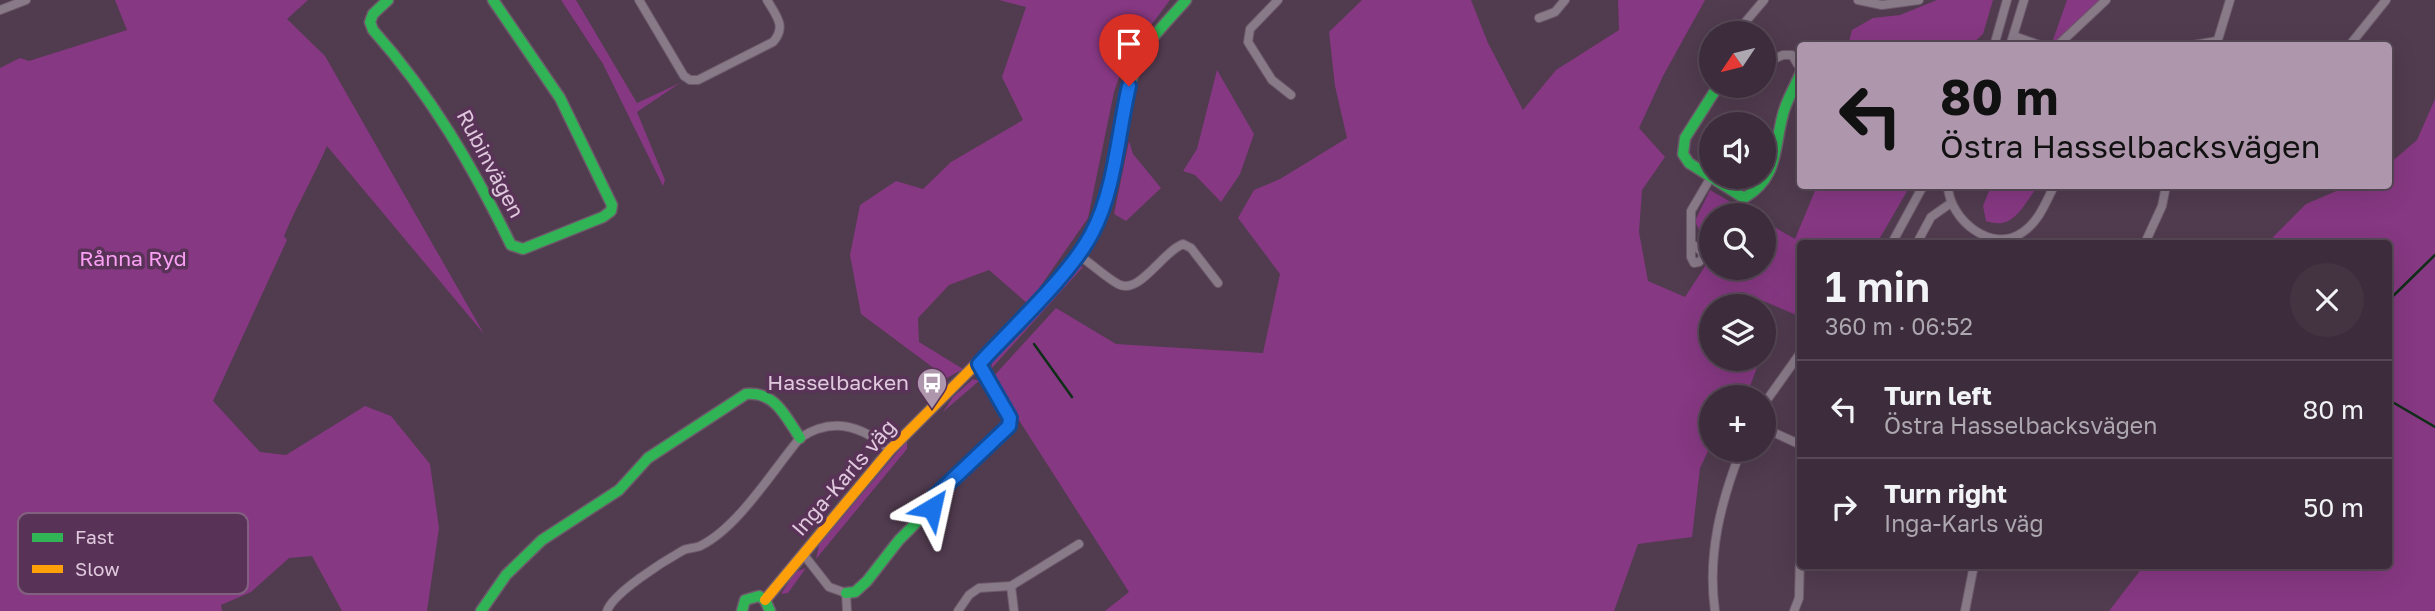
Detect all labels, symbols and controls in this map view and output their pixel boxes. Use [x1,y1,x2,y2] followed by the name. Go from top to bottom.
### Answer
[1099,14,1159,86] pin
[1699,21,1776,98] north arrow
[1699,21,1776,462] map controls
[1110,25,1148,63] icon: arrive
[1940,67,2058,126] text: 80 m
[1825,70,1916,161] icon: left
[452,105,530,222] street label: Rubinvägen
[1699,112,1776,189] button: sound
[1940,127,2320,165] text: Östra Hasselbacksvägen
[1699,203,1776,280] button: search
[79,245,187,271] park label: Rånna Ryd
[1825,261,1930,311] text: 1 min
[2290,263,2364,337] button: close
[1699,294,1776,371] button: layers
[1825,312,1973,340] text: 360 m · 06:52
[915,366,949,410] bus stop icon: Hasselbacken
[767,369,909,395] place label: Hasselbacken
[1884,380,1992,411] text: Turn left
[1699,385,1776,462] button: +
[1825,390,1863,428] icon: left
[2303,394,2364,425] text: 80 m
[1884,411,2157,439] text: Östra Hasselbacksvägen
[786,414,901,541] street label: Inga-Karls väg
[895,471,969,545] position arrow
[1884,478,2007,509] text: Turn right
[1825,488,1863,526] icon: right
[2303,492,2364,523] text: 50 m
[1884,509,2044,537] text: Inga-Karls väg
[18,513,248,594] legend
[75,525,114,548] text: Fast
[75,557,120,580] text: Slow

